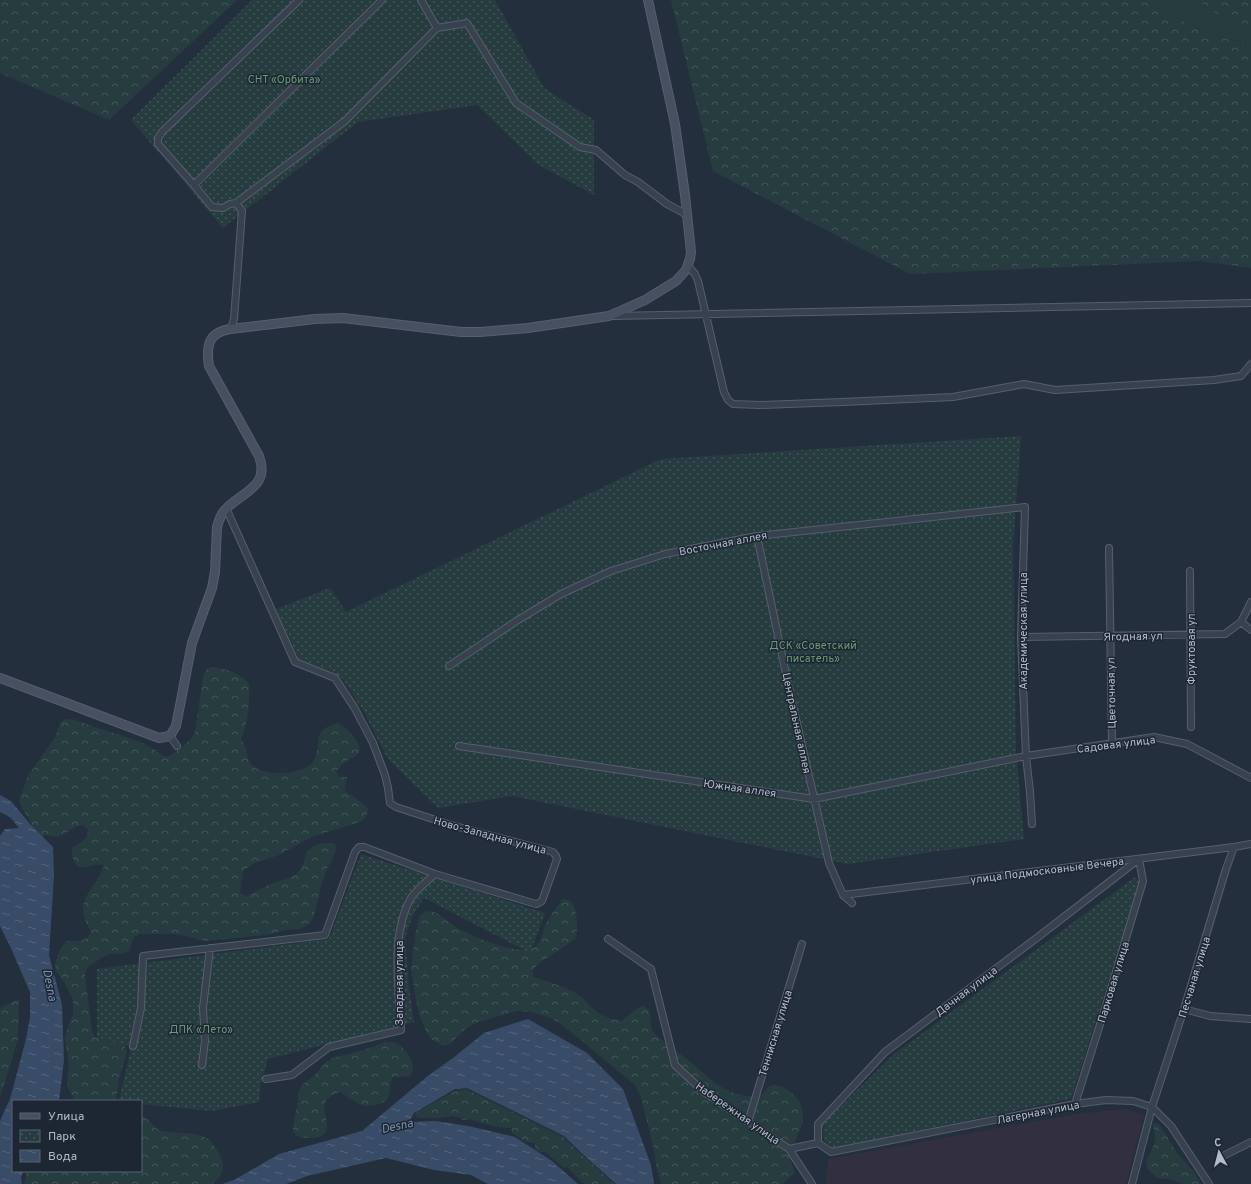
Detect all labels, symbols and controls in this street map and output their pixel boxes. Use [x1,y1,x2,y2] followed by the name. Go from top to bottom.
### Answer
[248,73,321,87] park label: СНТ «Орбита»
[678,529,768,559] street label: Восточная аллея
[1017,572,1031,690] street label: Академическая улица
[1185,613,1199,685] street label: Фруктовая ул
[1103,629,1163,645] street label: Ягодная ул
[769,639,857,666] park label: ДСК «Советский писатель»
[1104,657,1120,729] street label: Цветочная ул
[778,671,814,775] street label: Центральная аллея
[1076,733,1156,757] street label: Садовая улица
[703,777,777,801] street label: Южная аллея
[432,814,548,858] street label: Ново-Западная улица
[970,855,1125,887] street label: улица Подмосковные Вечера
[1176,935,1214,1020] street label: Песчаная улица
[393,940,407,1026] street label: Западная улица
[1095,940,1133,1025] street label: Парковая улица
[933,964,1001,1020] street label: Дачная улица
[38,968,60,1003] water label: Desna
[756,988,796,1078] street label: Теннисная улица
[169,1023,233,1037] park label: ДПК «Лето»
[693,1079,783,1148] street label: Набережная улица
[996,1098,1081,1128] street label: Лагерная улица
[12,1100,142,1172] legend
[48,1109,84,1125] text: Улица
[380,1116,415,1138] water label: Desna
[48,1129,76,1145] text: Парк
[1199,1132,1239,1172] north arrow
[1214,1136,1222,1150] text: С
[48,1149,77,1165] text: Вода

